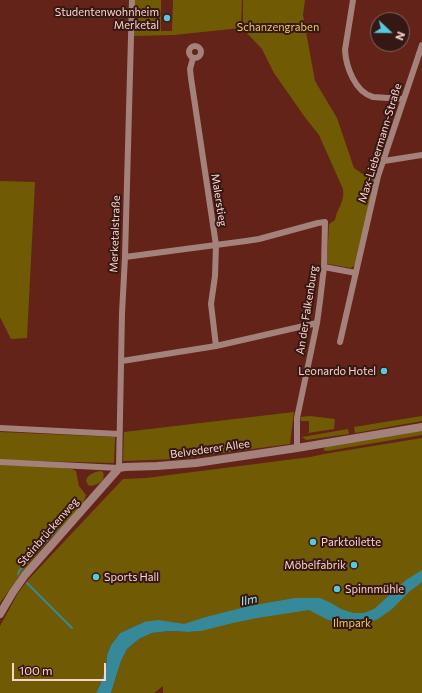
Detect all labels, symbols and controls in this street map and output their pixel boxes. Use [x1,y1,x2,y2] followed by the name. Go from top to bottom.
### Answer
[55,5,159,31] place label: Studentenwohnheim Merketal
[370,12,410,52] north arrow
[162,13,172,23] marker: Studentenwohnheim Merketal
[237,20,319,34] park label: Schanzengraben
[393,30,408,43] text: N
[356,82,404,204] street label: Max-Liebermann-Straße
[208,173,230,227] street label: Malerstieg
[107,195,123,273] street label: Merketalstraße
[293,264,321,356] street label: An der Falkenburg
[298,364,376,378] place label: Leonardo Hotel
[379,366,389,376] marker: Leonardo Hotel
[169,437,251,461] street label: Belvederer Allee
[15,495,81,569] street label: Steinbrückenweg
[321,535,381,549] place label: Parktoilette
[308,537,318,547] marker: Parktoilette
[284,558,346,572] place label: Möbelfabrik
[349,560,359,570] marker: Möbelfabrik
[104,570,159,584] place label: Sports Hall
[91,572,101,582] marker: Sports Hall
[345,582,404,596] place label: Spinnmühle
[332,584,342,594] marker: Spinnmühle
[239,591,259,609] water label: Ilm
[333,616,371,630] park label: Ilmpark
[14,655,108,681] scale bar
[19,663,53,677] text: 100 m

